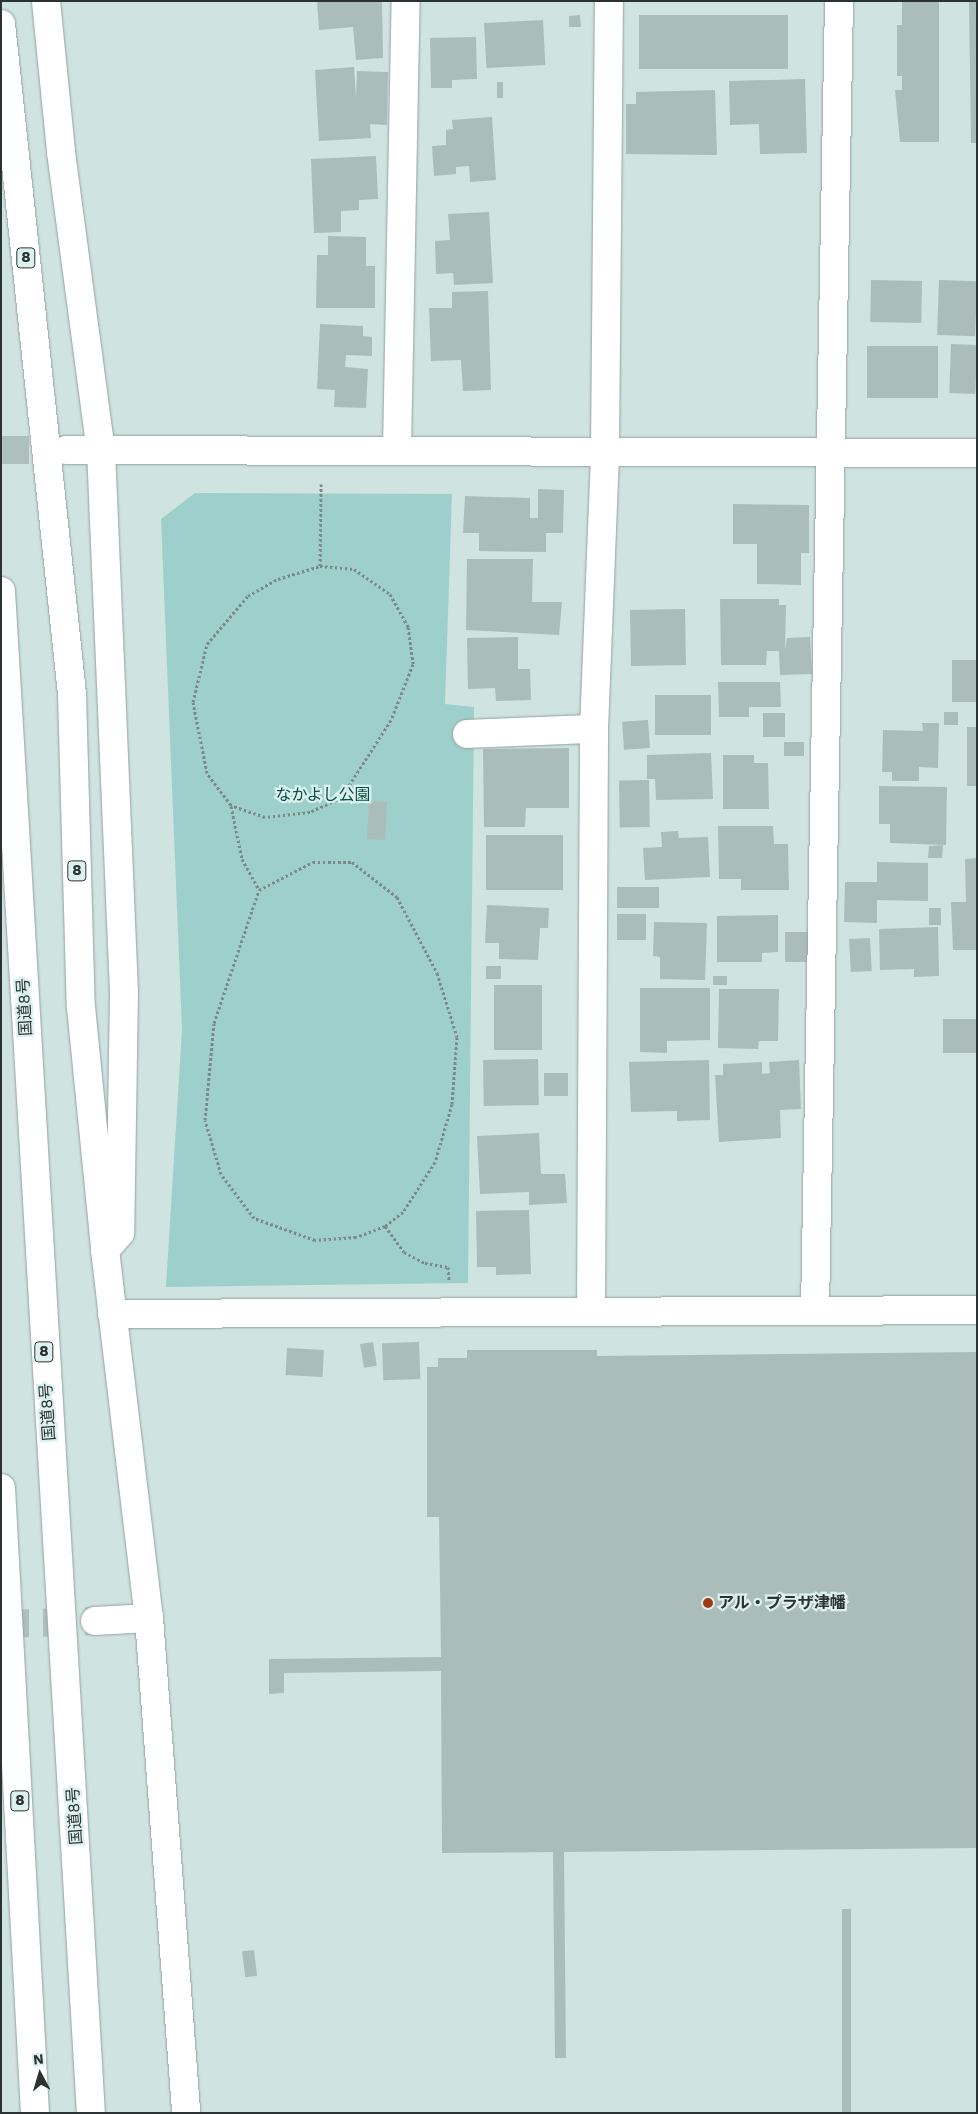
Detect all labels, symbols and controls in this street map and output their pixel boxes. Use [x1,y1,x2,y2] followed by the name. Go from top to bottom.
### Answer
[16,246,36,270] road number: 8
[275,785,371,805] park label: なかよし公園
[67,858,87,884] road number: 8
[14,978,36,1036] street label: 国道8号
[34,1340,54,1364] road number: 8
[36,1382,60,1442] street label: 国道8号
[718,1593,846,1613] place label: アル・プラザ津幡
[702,1597,714,1609] marker: アル・プラザ津幡
[63,1786,87,1846] street label: 国道8号
[10,1788,30,1814] road number: 8
[15,2049,65,2099] north arrow
[32,2051,44,2068] text: N

